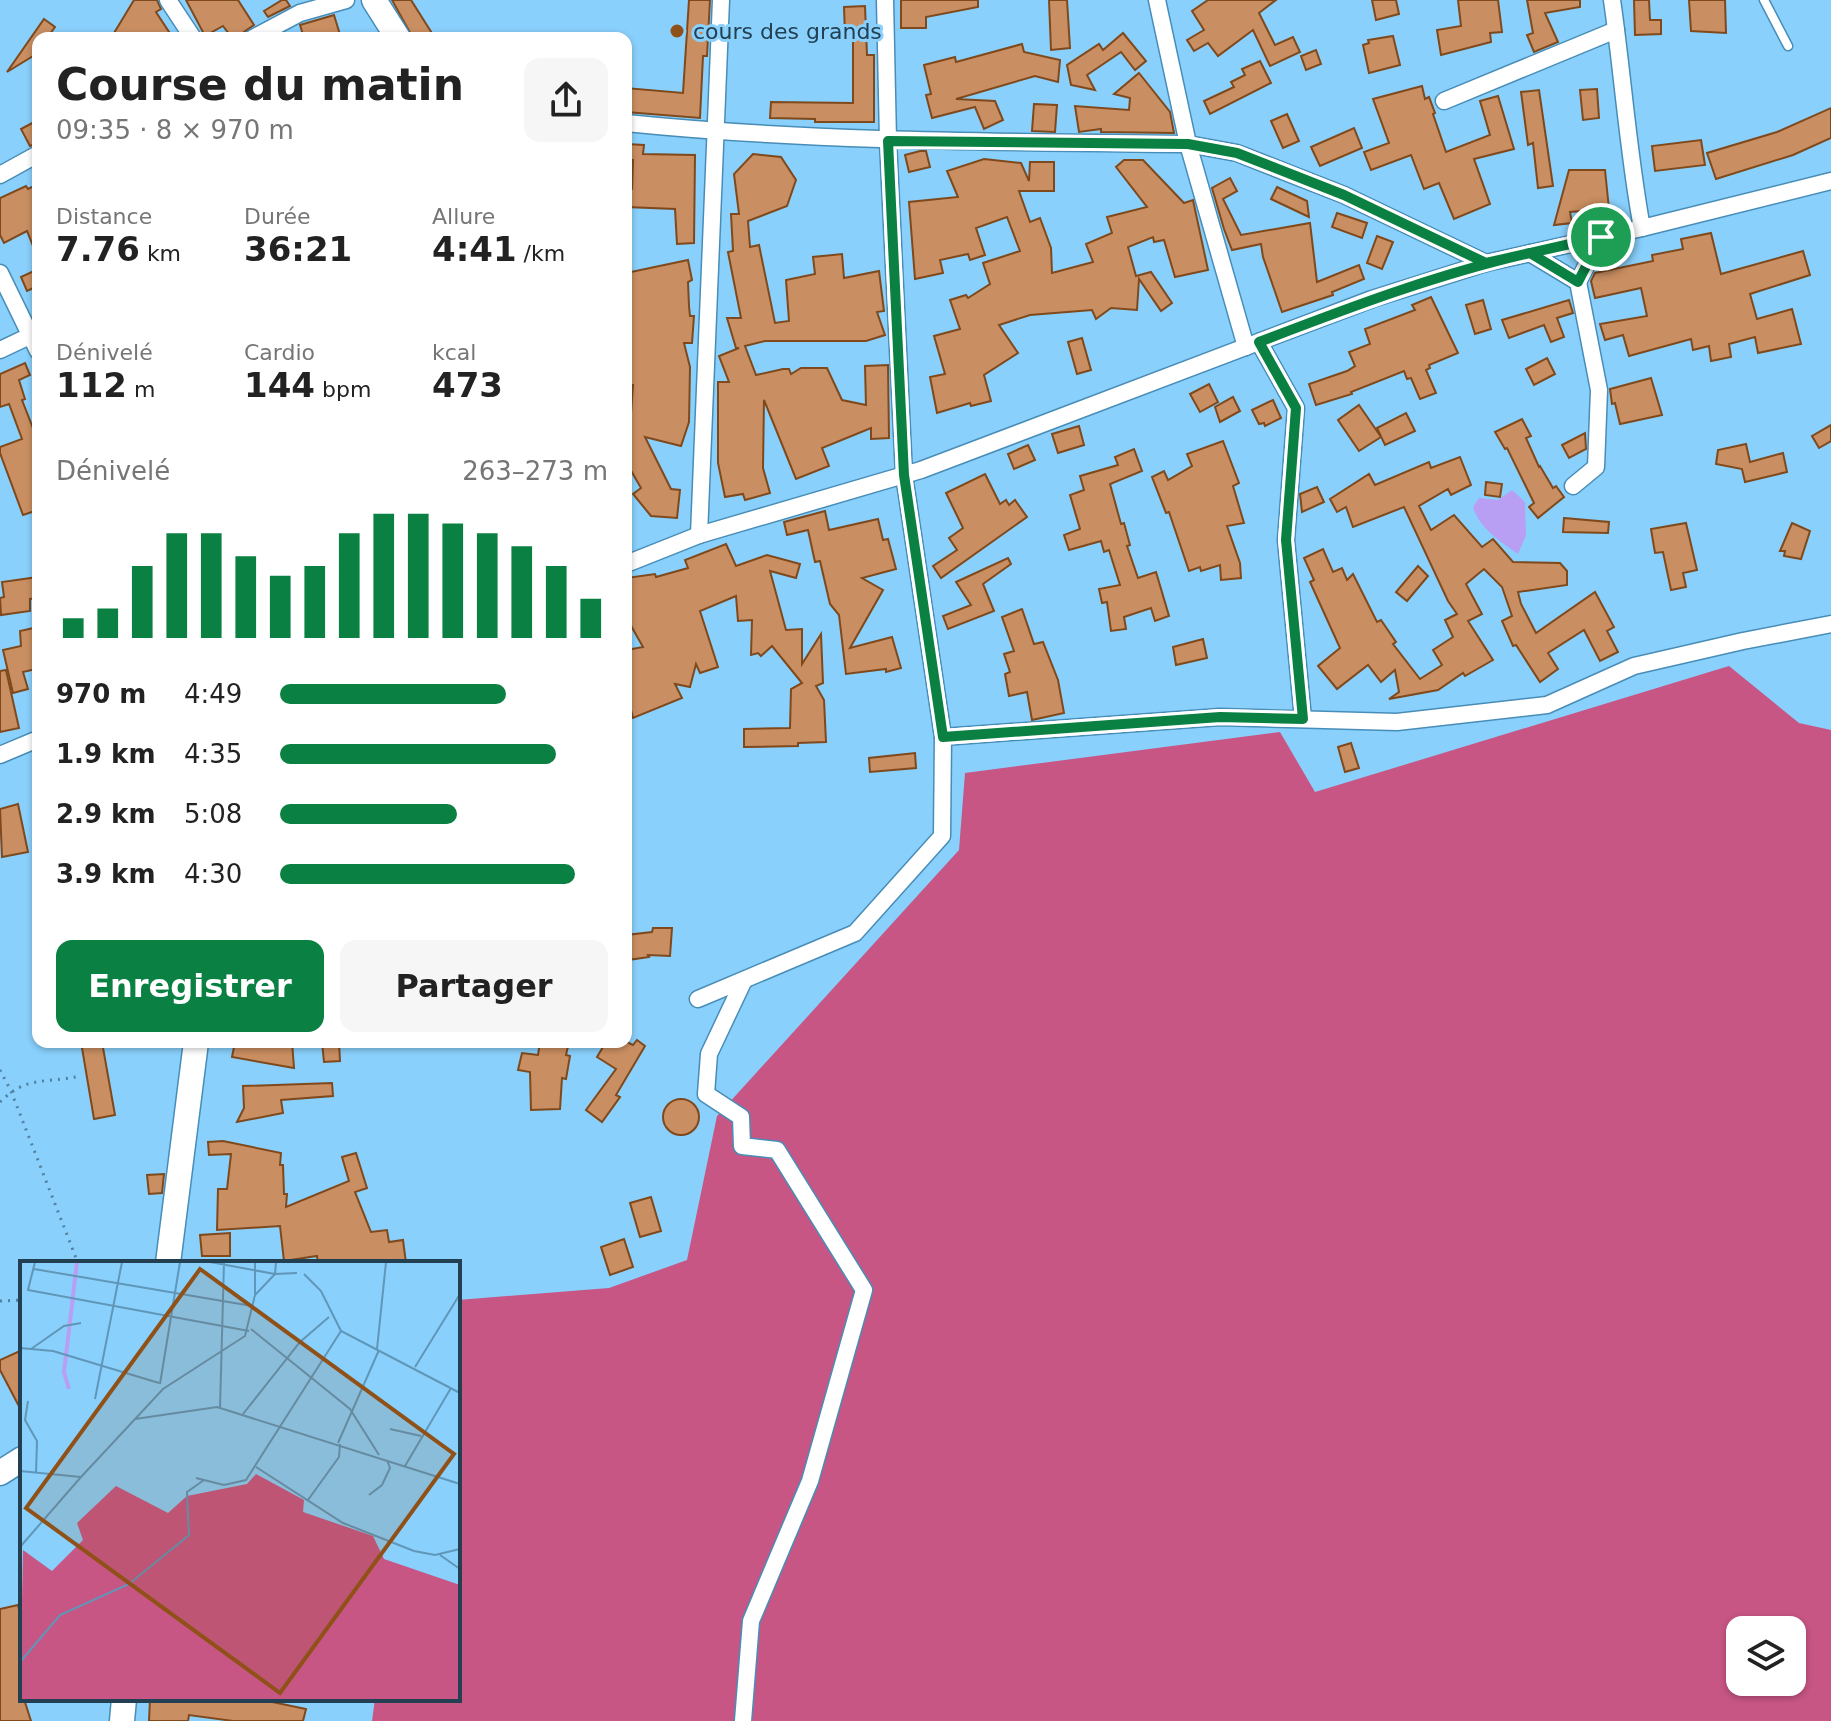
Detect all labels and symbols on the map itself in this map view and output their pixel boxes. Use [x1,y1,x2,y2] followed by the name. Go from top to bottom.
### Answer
[693,19,882,44] place label: cours des grands
[668,22,686,40] marker: cours des grands
[1567,203,1635,271] pin
[20,1261,460,1701] inset map

